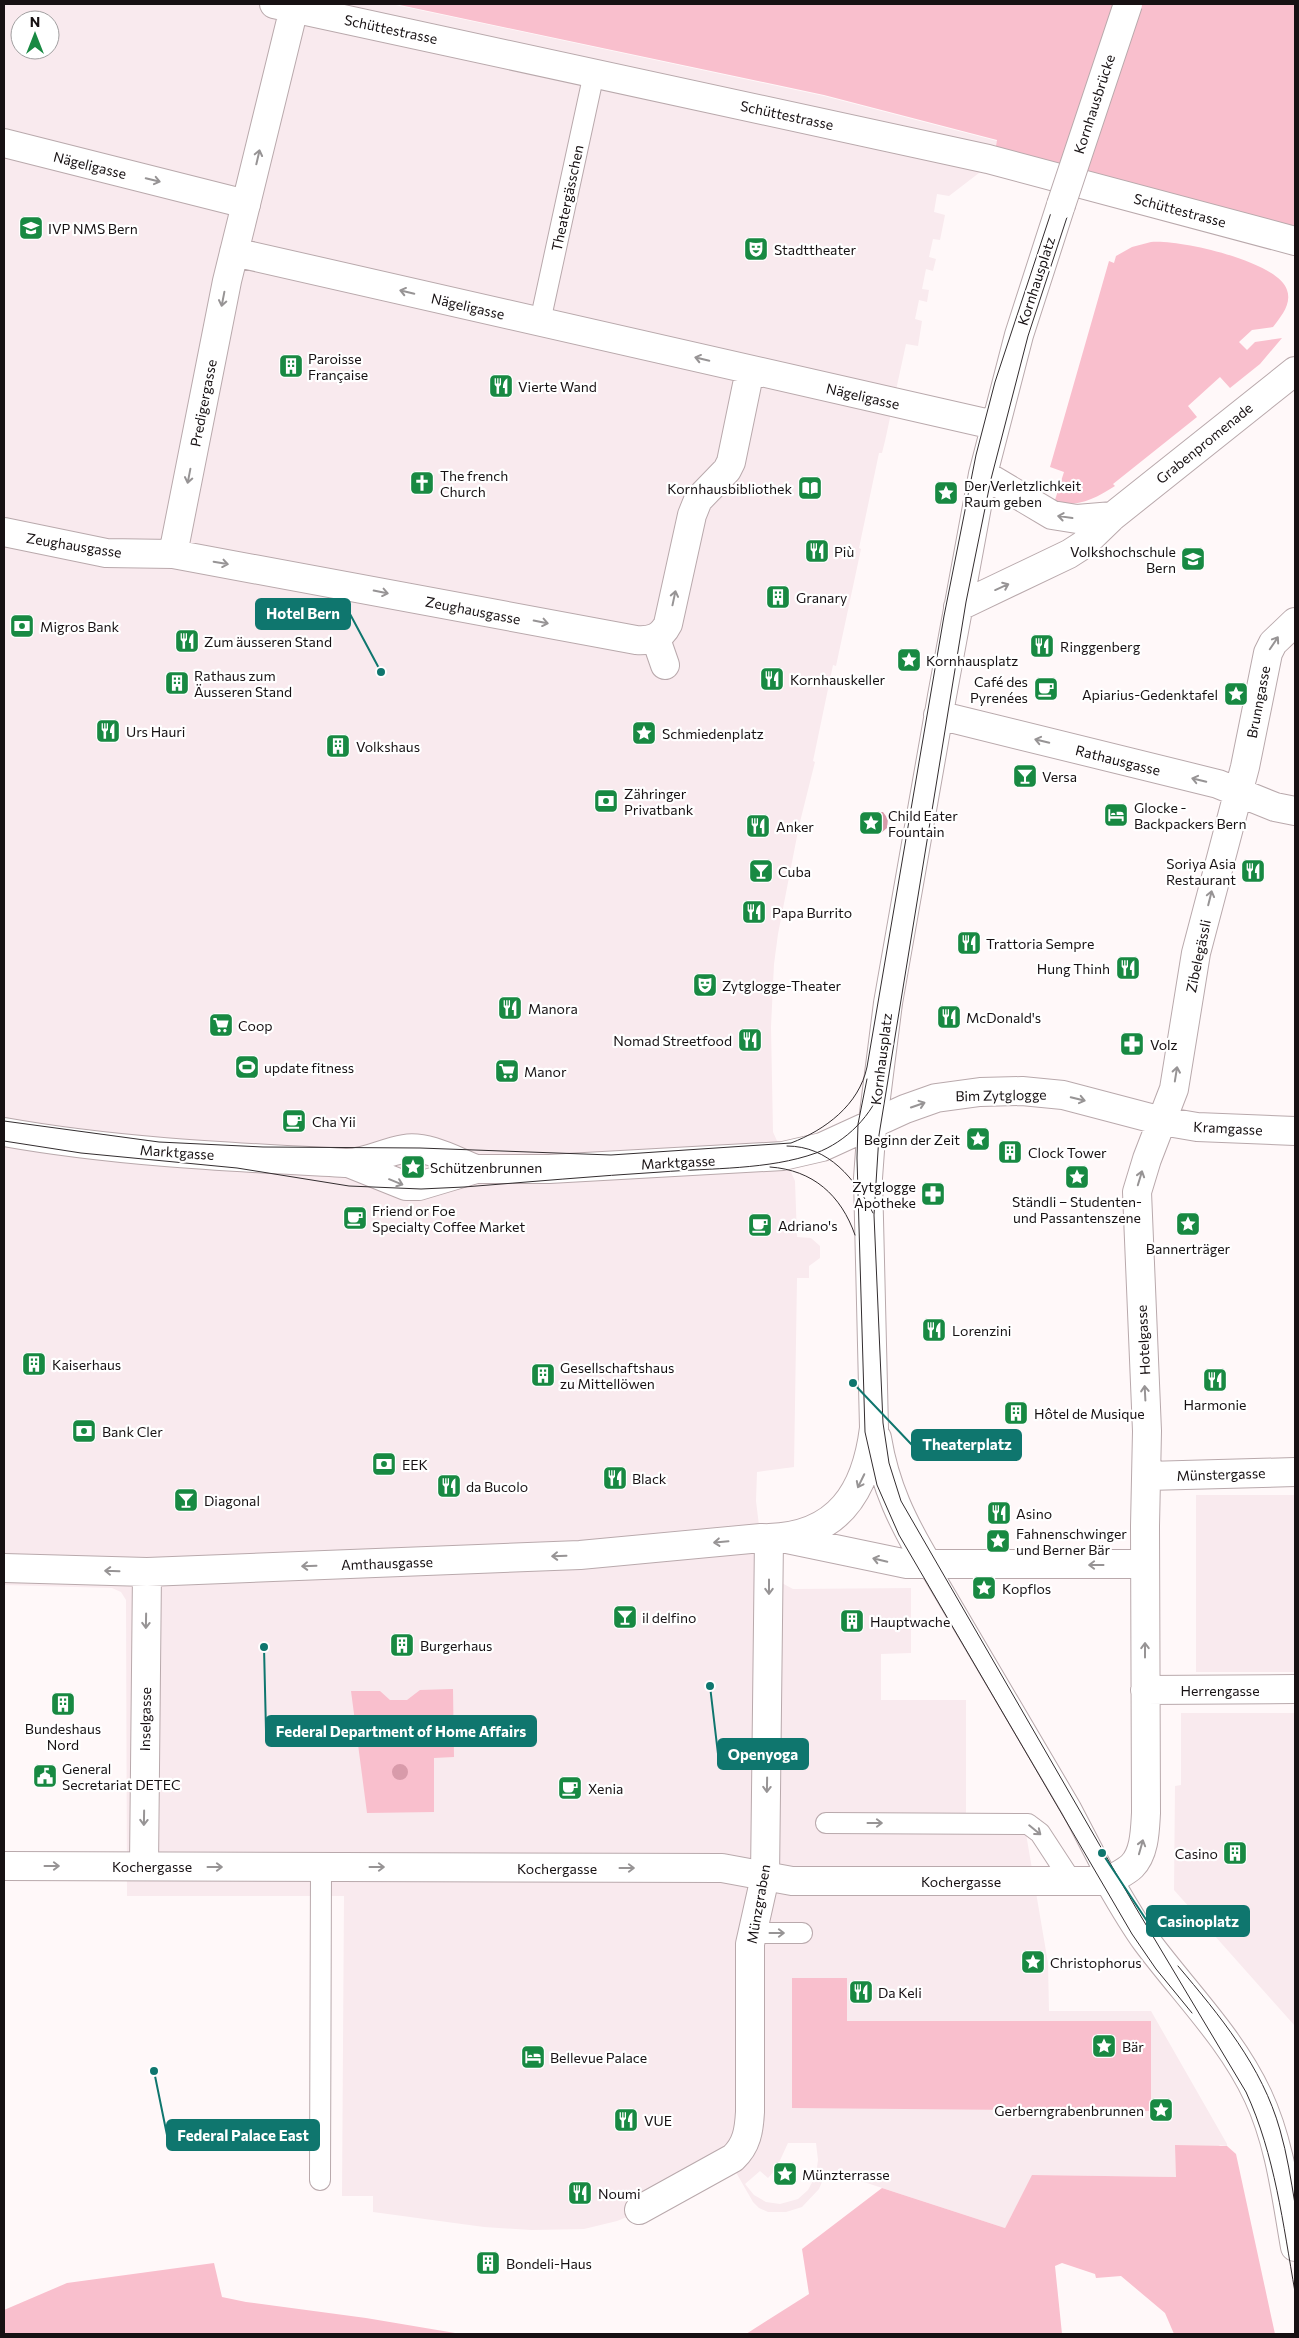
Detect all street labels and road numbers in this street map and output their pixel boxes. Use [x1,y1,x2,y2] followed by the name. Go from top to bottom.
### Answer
[343,11,439,47] street label: Schüttestrasse
[1070,52,1118,156] street label: Kornhausbrücke
[739,97,835,133] street label: Schüttestrasse
[547,143,587,253] street label: Theatergässchen
[52,148,128,182] street label: Nägeligasse
[1132,190,1228,230] street label: Schüttestrasse
[1014,234,1058,328] street label: Kornhausplatz
[430,289,506,323] street label: Nägeligasse
[186,358,220,448] street label: Predigergasse
[825,379,901,413] street label: Nägeligasse
[1152,399,1256,487] street label: Grabenpromenade
[25,529,123,561] street label: Zeughausgasse
[424,592,522,628] street label: Zeughausgasse
[1243,664,1273,740] street label: Brunngasse
[1074,741,1162,779] street label: Rathausgasse
[1182,918,1214,994] street label: Zibelegässli
[867,1012,895,1106] street label: Kornhausplatz
[955,1086,1047,1104] street label: Bim Zytglogge
[1193,1118,1263,1138] street label: Kramgasse
[139,1141,215,1163] street label: Marktgasse
[640,1152,716,1172] street label: Marktgasse
[1133,1304,1153,1376] street label: Hotelgasse
[1176,1464,1266,1484] street label: Münstergasse
[341,1553,433,1573] street label: Amthausgasse
[1180,1682,1260,1699] street label: Herrengasse
[136,1687,154,1751] street label: Inselgasse
[112,1858,192,1875] street label: Kochergasse
[517,1860,597,1877] street label: Kochergasse
[743,1863,773,1945] street label: Münzgraben
[921,1873,1001,1890] street label: Kochergasse

